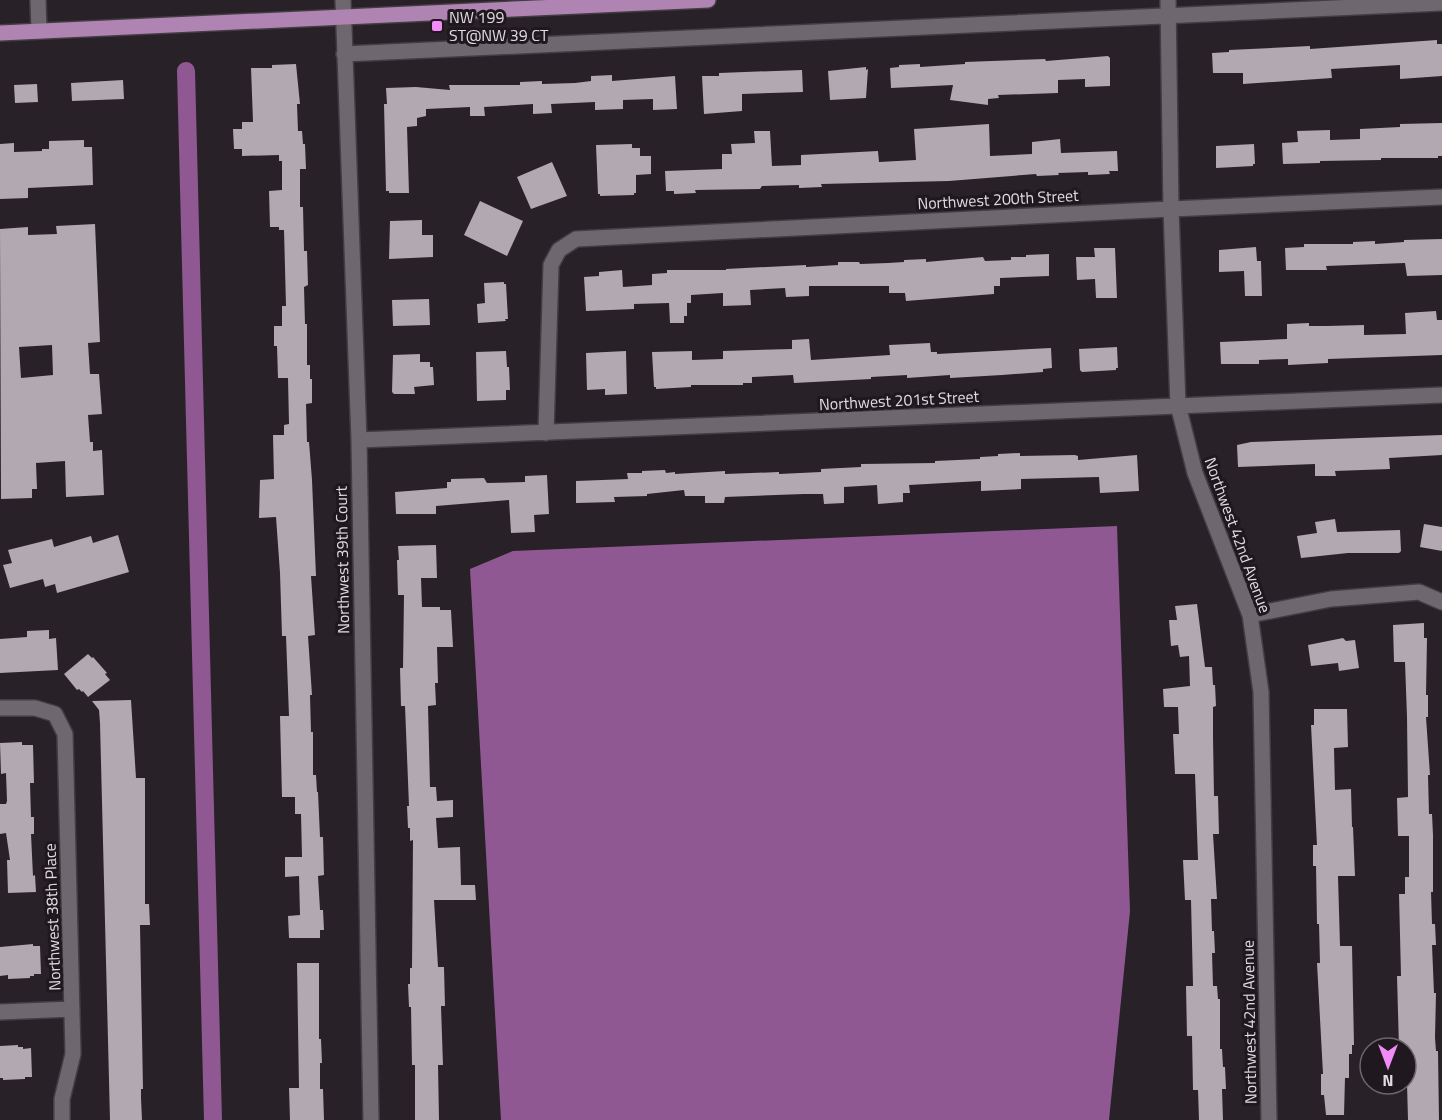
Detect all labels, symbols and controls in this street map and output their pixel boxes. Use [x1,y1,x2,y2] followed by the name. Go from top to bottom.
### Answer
[449,5,549,47] place label: NW 199 ST@NW 39 CT
[430,19,444,33] marker: NW 199 ST@NW 39 CT
[917,183,1080,215] street label: Northwest 200th Street
[818,384,980,416] street label: Northwest 201st Street
[1199,454,1277,616] street label: Northwest 42nd Avenue
[329,485,355,634] street label: Northwest 39th Court
[37,843,67,991] street label: Northwest 38th Place
[1236,940,1262,1104] street label: Northwest 42nd Avenue
[1358,1036,1418,1096] north arrow
[1382,1069,1394,1093] text: N

